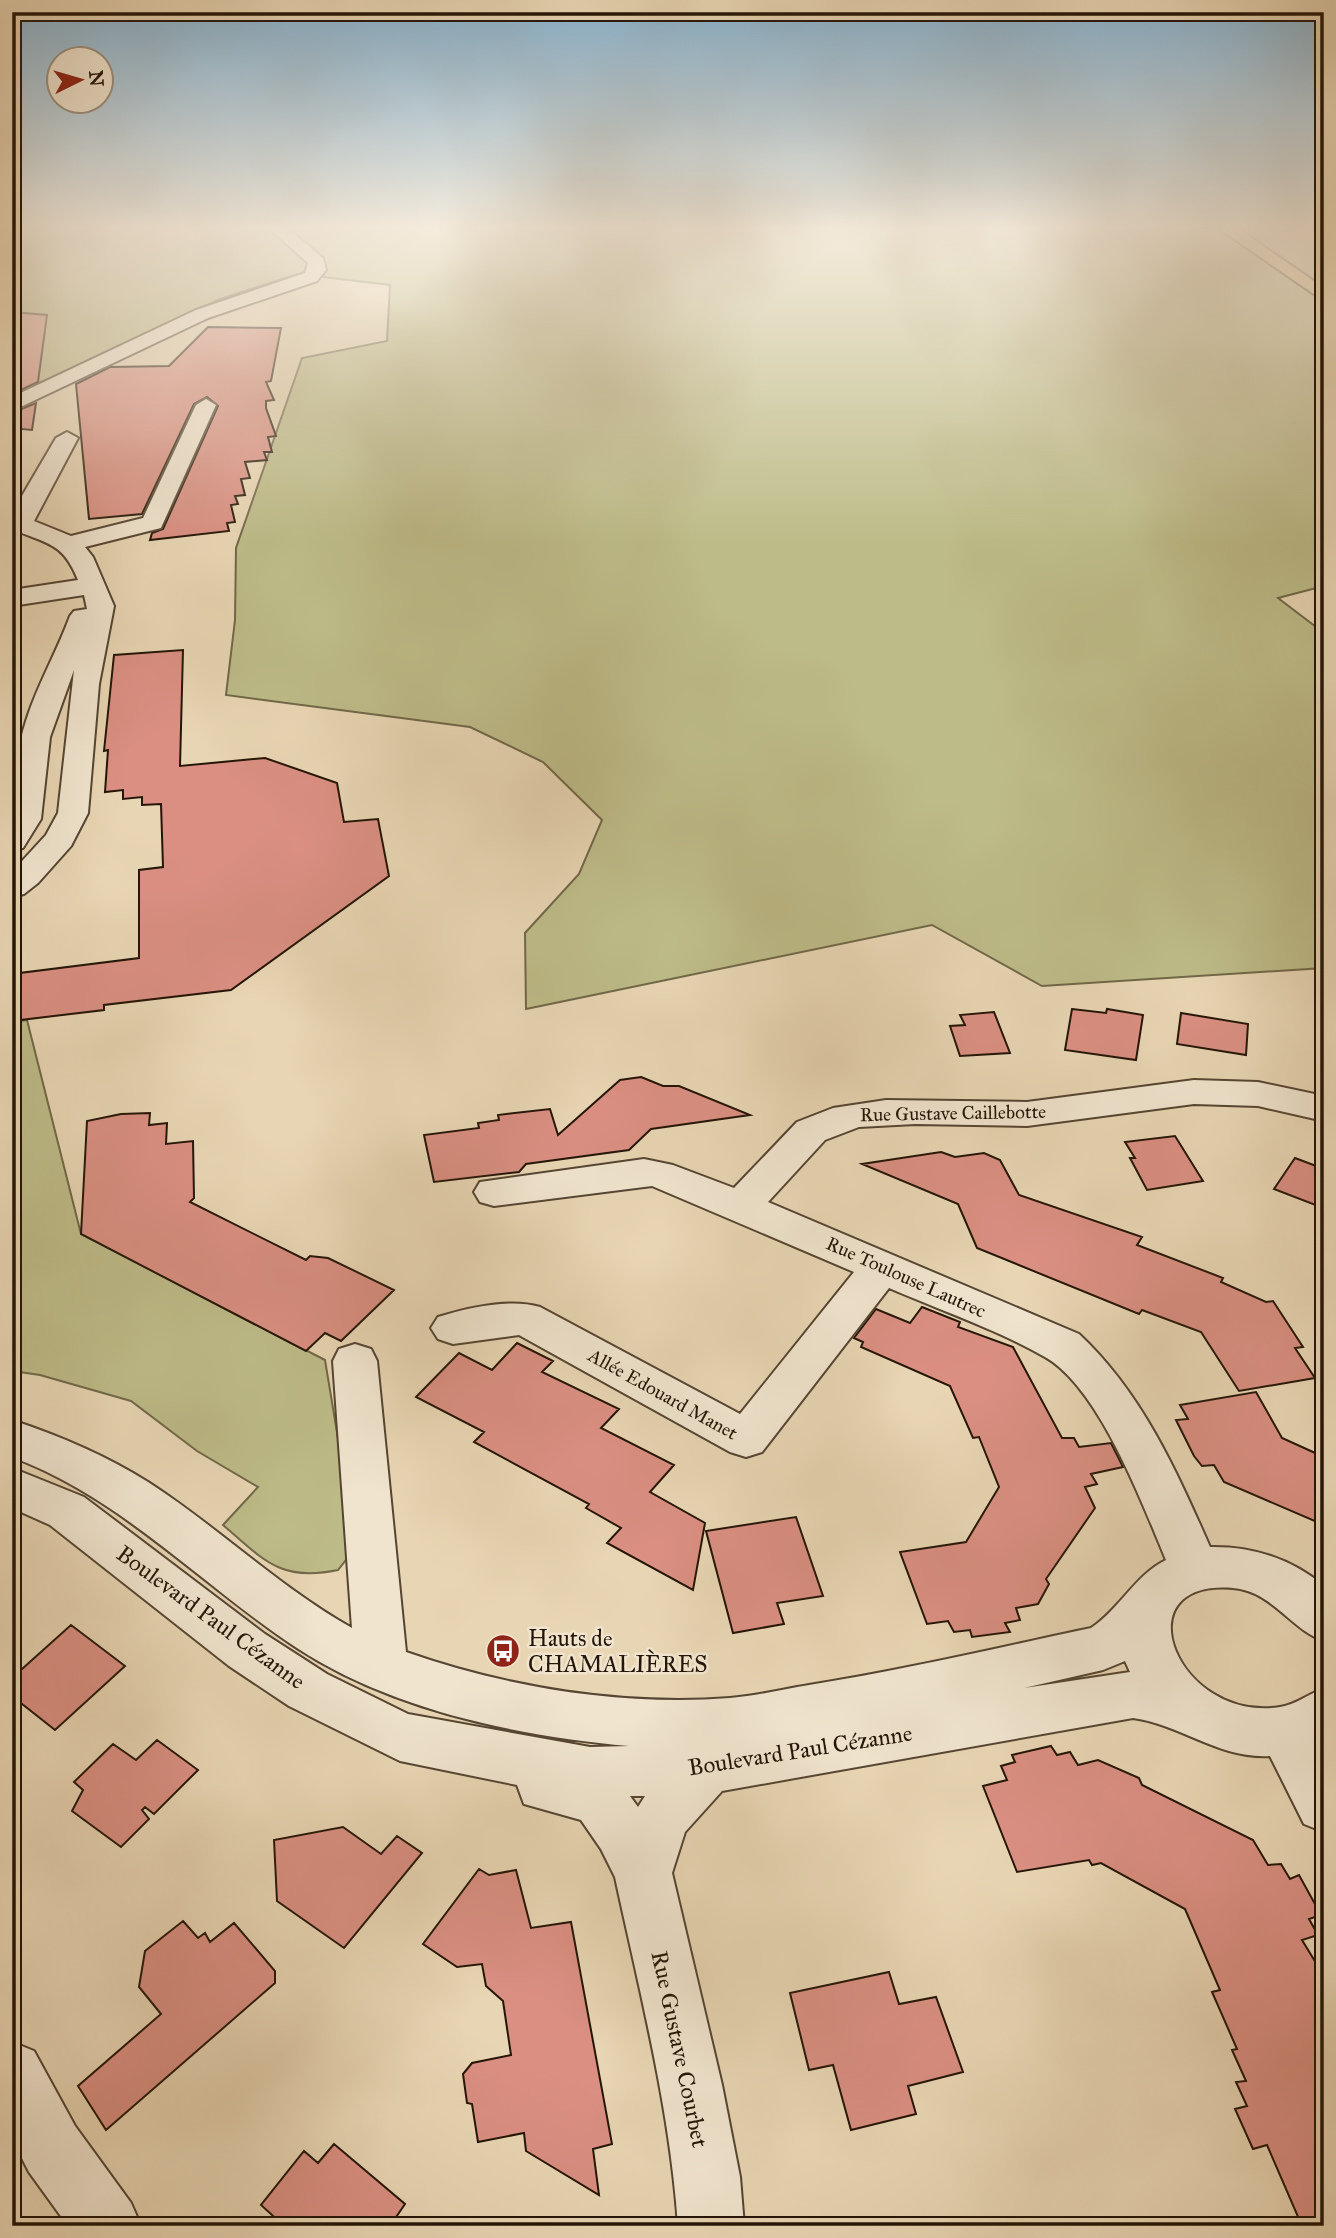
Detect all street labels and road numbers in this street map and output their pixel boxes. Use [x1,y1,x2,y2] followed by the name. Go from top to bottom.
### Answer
[860,1100,1046,1126] street label: Rue Gustave Caillebotte
[823,1231,989,1323] street label: Rue Toulouse Lautrec
[583,1343,742,1445] street label: Allée Edouard Manet
[111,1539,311,1695] street label: Boulevard Paul Cézanne
[686,1718,914,1782] street label: Boulevard Paul Cézanne
[645,1948,715,2150] street label: Rue Gustave Courbet

